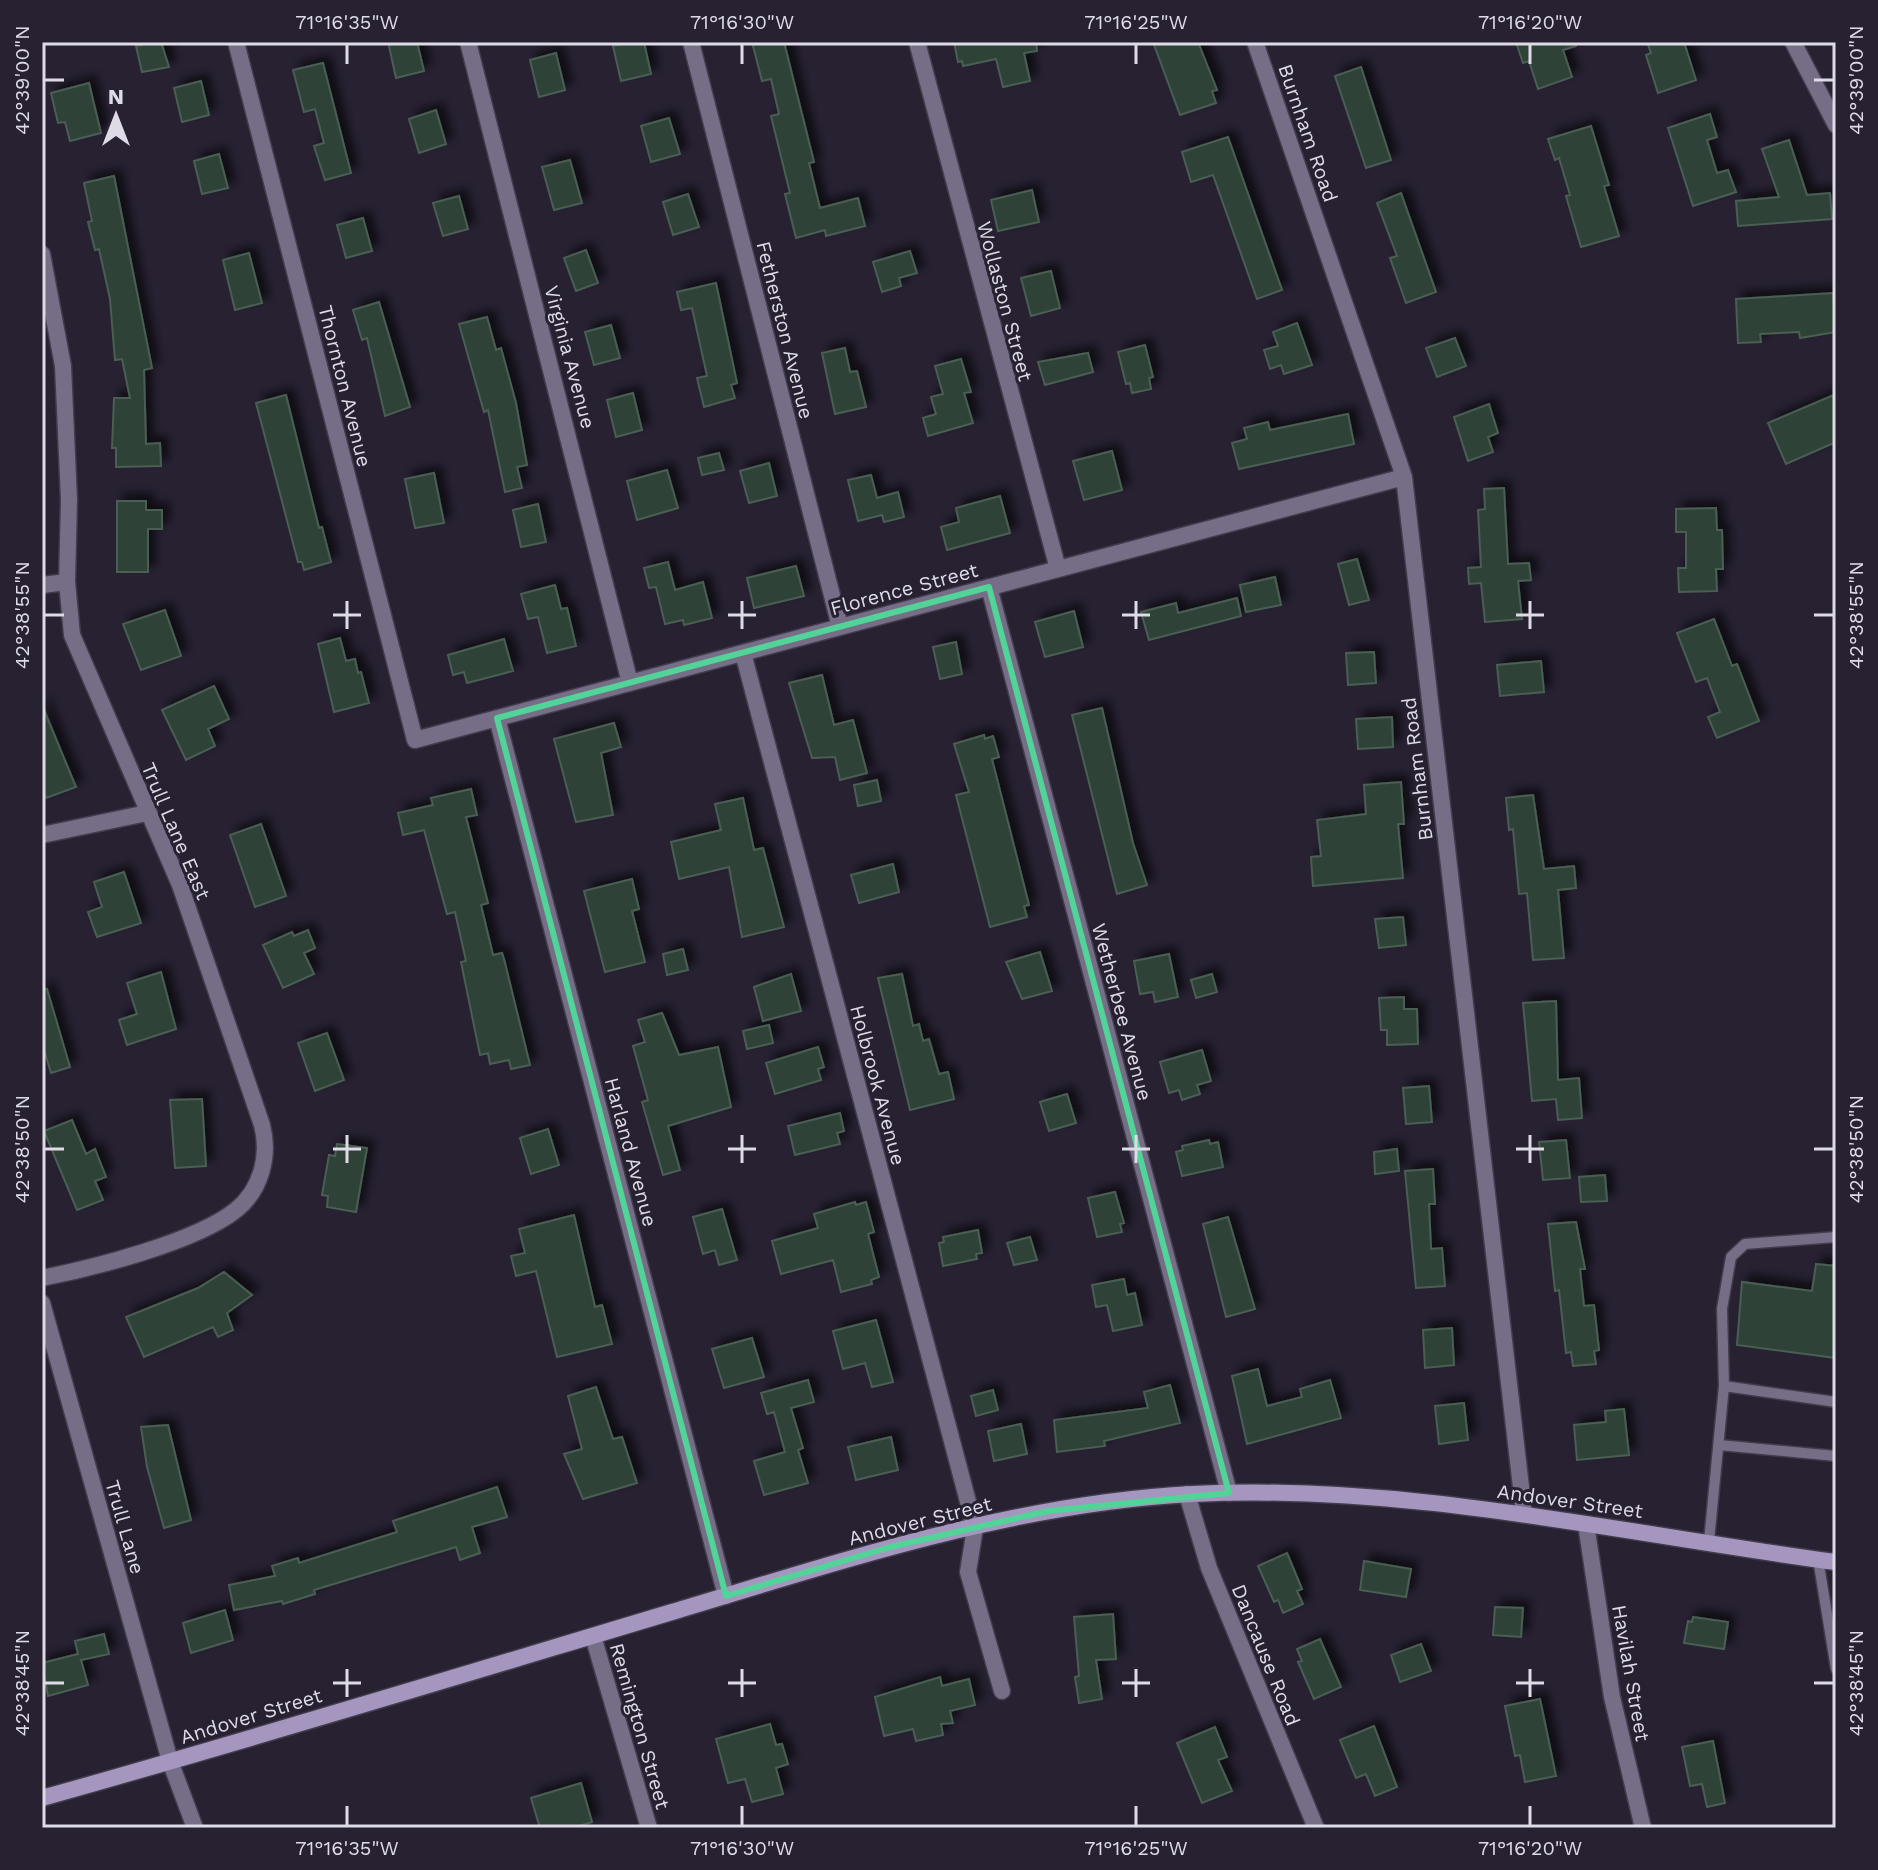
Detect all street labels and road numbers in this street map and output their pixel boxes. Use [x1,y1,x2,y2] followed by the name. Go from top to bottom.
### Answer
[1273,61,1343,205] street label: Burnham Road
[972,218,1038,384] street label: Wollaston Street
[751,239,819,421] street label: Fetherston Avenue
[539,283,601,431] street label: Virginia Avenue
[313,303,377,469] street label: Thornton Avenue
[828,558,981,620] street label: Florence Street
[1396,696,1438,842] street label: Burnham Road
[136,759,216,904] street label: Trull Lane East
[1087,921,1157,1103] street label: Wetherbee Avenue
[845,1002,911,1168] street label: Holbrook Avenue
[600,1075,662,1229] street label: Harland Avenue
[100,1477,150,1577] street label: Trull Lane
[1496,1479,1645,1523] street label: Andover Street
[846,1491,995,1550] street label: Andover Street
[1227,1581,1305,1729] street label: Dancause Road
[1607,1603,1655,1744] street label: Havilah Street
[605,1640,675,1812] street label: Remington Street
[177,1683,325,1749] street label: Andover Street

